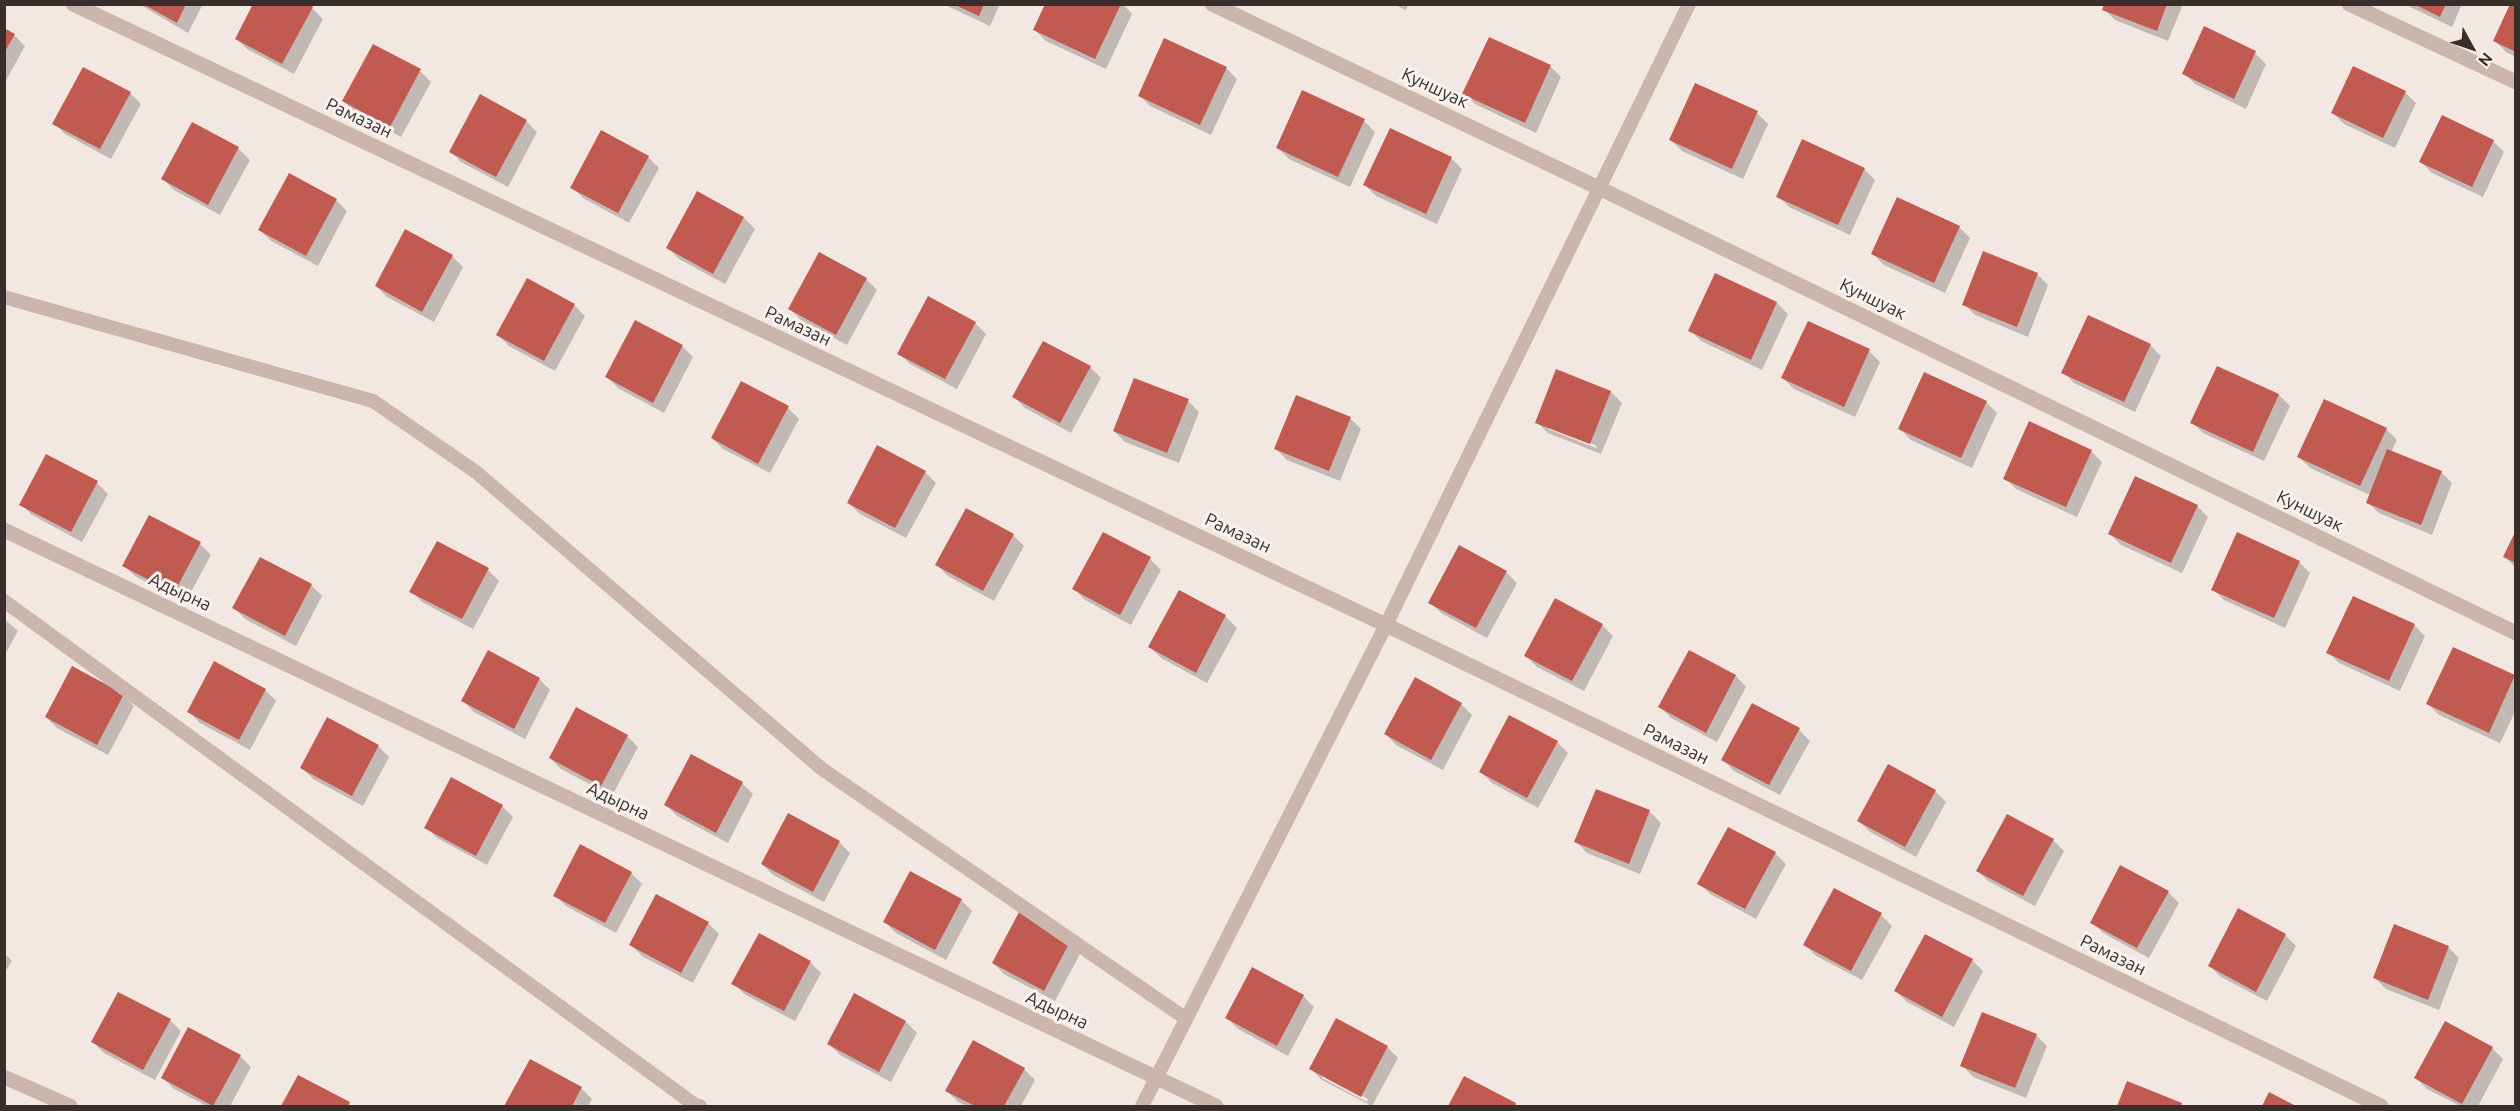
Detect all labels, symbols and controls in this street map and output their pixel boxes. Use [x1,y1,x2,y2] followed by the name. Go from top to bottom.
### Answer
[2442,18,2502,78] north arrow
[2475,49,2497,70] text: N
[1398,63,1472,113] street label: Куншуак
[322,93,396,143] street label: Рамазан
[1836,274,1910,324] street label: Куншуак
[761,301,835,351] street label: Рамазан
[2273,486,2347,536] street label: Куншуак
[1201,508,1275,558] street label: Рамазан
[145,568,215,616] street label: Адырна
[1640,719,1712,769] street label: Рамазан
[583,777,653,825] street label: Адырна
[2077,930,2149,980] street label: Рамазан
[1022,986,1092,1034] street label: Адырна

